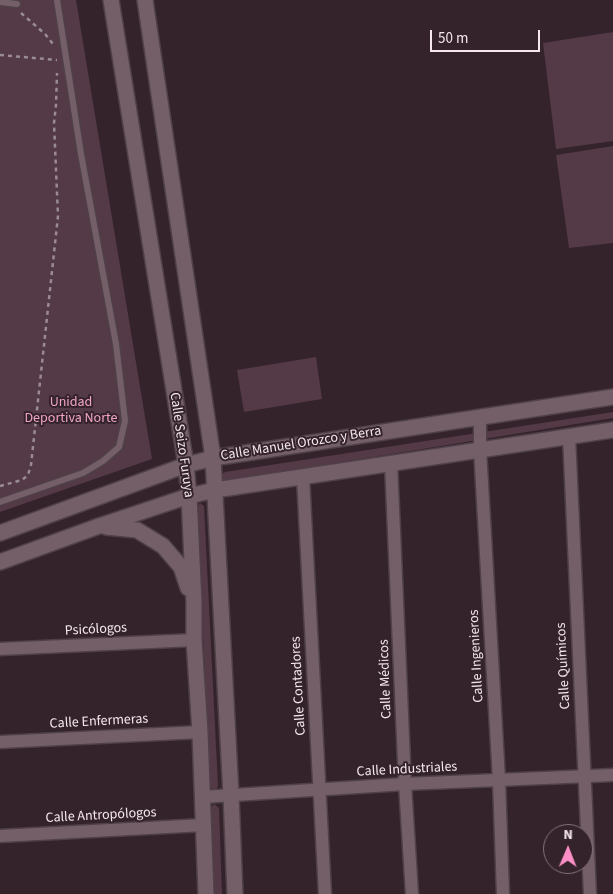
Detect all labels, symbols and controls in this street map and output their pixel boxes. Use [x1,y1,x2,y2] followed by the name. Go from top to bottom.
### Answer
[433,20,543,52] scale bar
[438,28,468,49] text: 50 m
[165,391,197,499] street label: Calle Seizo Furuya
[24,395,118,428] park label: Unidad Deportiva Norte
[219,423,383,465] street label: Calle Manuel Orozco y Berra
[466,609,488,703] street label: Calle Ingenieros
[64,620,128,640] street label: Psicólogos
[553,622,575,710] street label: Calle Químicos
[288,636,310,736] street label: Calle Contadores
[376,639,396,719] street label: Calle Médicos
[49,711,149,733] street label: Calle Enfermeras
[356,759,458,781] street label: Calle Industriales
[45,805,157,827] street label: Calle Antropólogos
[543,824,593,874] north arrow
[563,825,573,845] text: N

